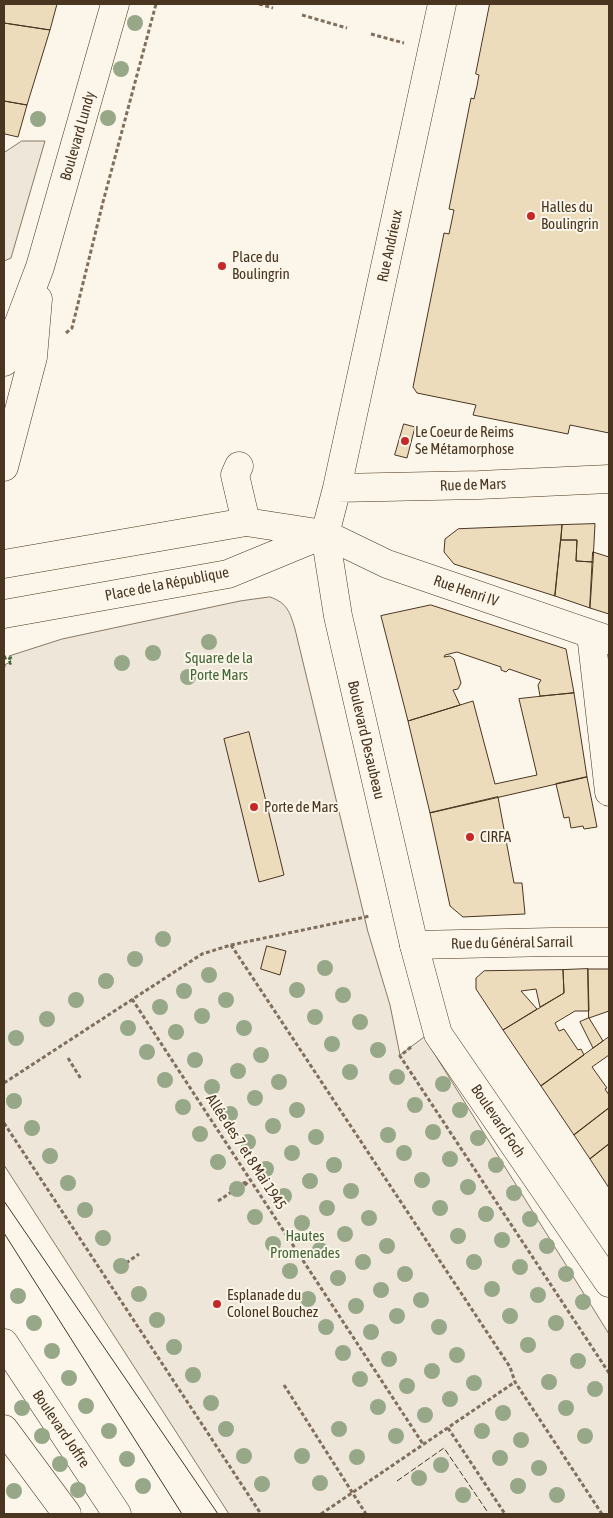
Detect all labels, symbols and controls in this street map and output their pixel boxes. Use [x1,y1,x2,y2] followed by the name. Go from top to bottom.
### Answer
[57,89,99,183] street label: Boulevard Lundy
[541,198,599,233] place label: Halles du Boulingrin
[374,208,406,284] street label: Rue Andrieux
[525,210,537,222] marker: Halles du Boulingrin
[232,248,290,283] place label: Place du Boulingrin
[216,260,228,272] marker: Place du Boulingrin
[415,423,514,458] place label: Le Coeur de Reims Se Métamorphose
[399,435,411,447] marker: Le Coeur de Reims Se Métamorphose
[440,475,506,495] street label: Rue de Mars
[103,563,231,605] street label: Place de la République
[431,571,501,611] street label: Rue Henri IV
[185,649,253,684] park label: Square de la Porte Mars
[344,679,388,801] street label: Boulevard Desaubeau
[264,798,338,816] place label: Porte de Mars
[248,801,260,813] marker: Porte de Mars
[480,828,511,846] place label: CIRFA
[464,831,476,843] marker: CIRFA
[451,933,573,953] street label: Rue du Général Sarrail
[467,1081,529,1161] street label: Boulevard Foch
[202,1091,290,1213] street label: Allée des 7 et 8 Mai 1945
[270,1227,340,1262] park label: Hautes Promenades
[227,1286,318,1321] place label: Esplanade du Colonel Bouchez
[211,1298,223,1310] marker: Esplanade du Colonel Bouchez
[28,1387,94,1471] street label: Boulevard Joffre

